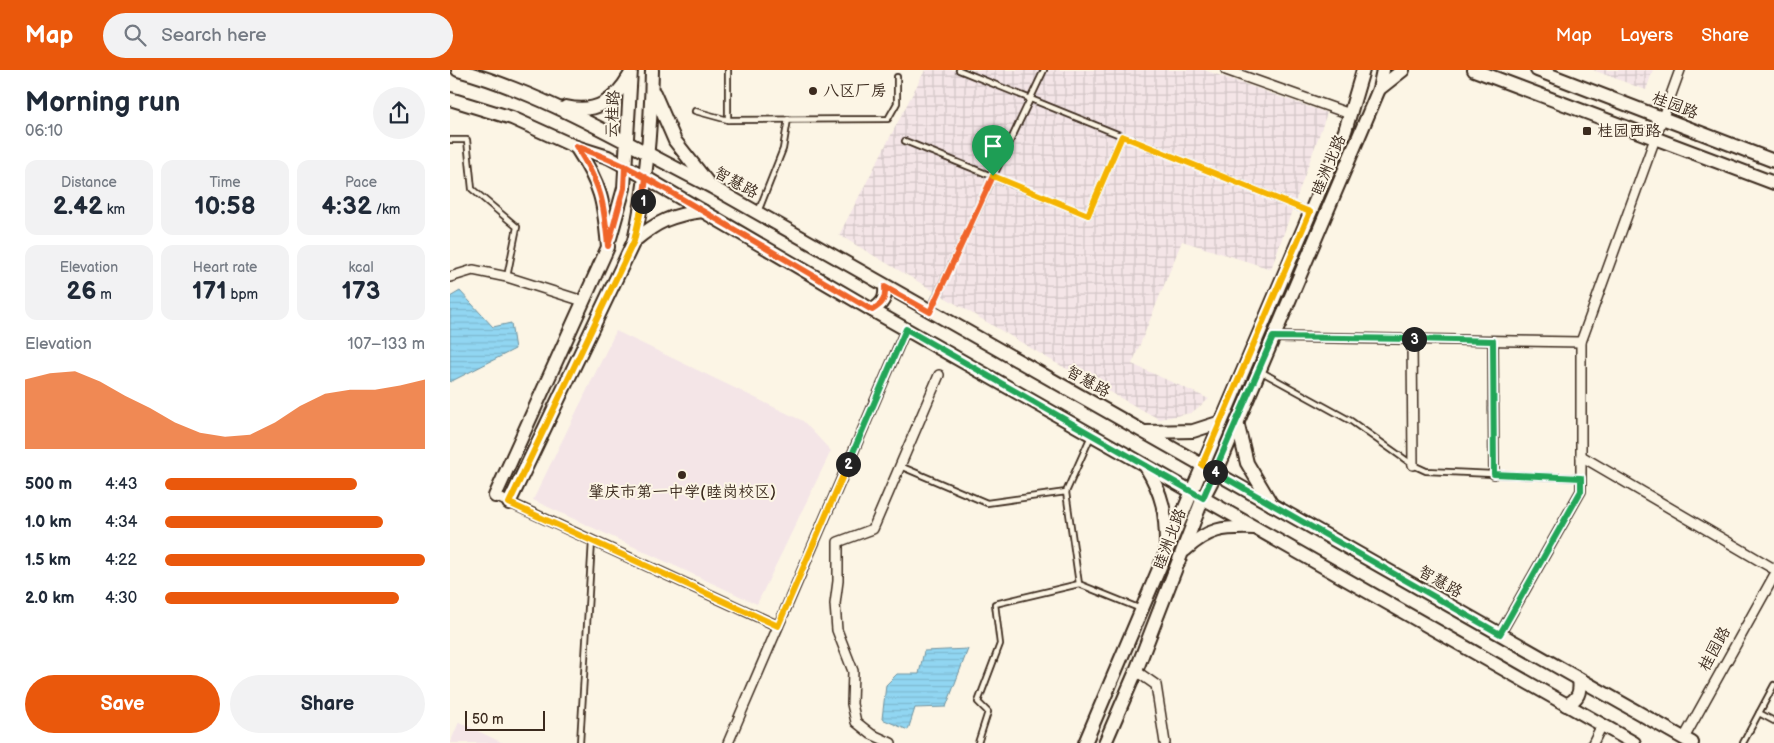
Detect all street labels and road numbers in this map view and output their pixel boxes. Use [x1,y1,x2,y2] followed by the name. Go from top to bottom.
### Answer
[1649,89,1701,123] street label: 桂园路
[602,90,624,138] street label: 云桂路
[1308,132,1350,198] street label: 睦洲北路
[710,163,762,203] street label: 智慧路
[1062,362,1114,402] street label: 智慧路
[1150,506,1190,572] street label: 睦洲北路
[1414,562,1466,602] street label: 智慧路
[1695,623,1735,675] street label: 桂园路

